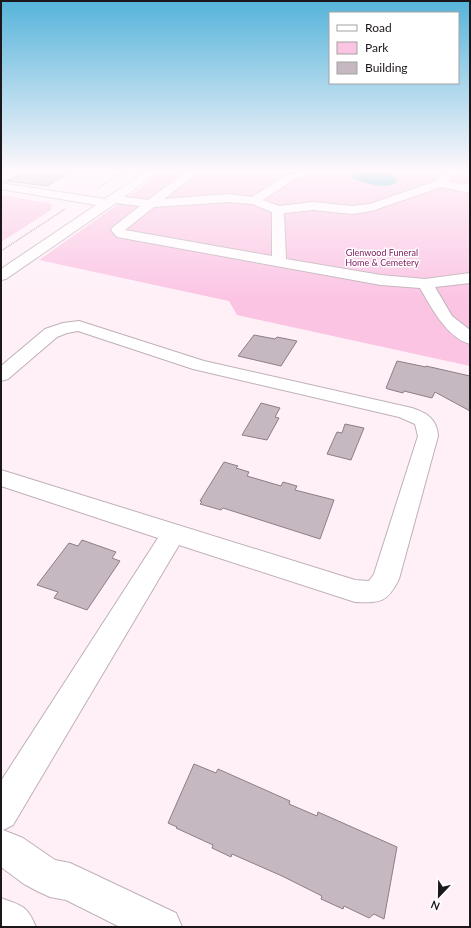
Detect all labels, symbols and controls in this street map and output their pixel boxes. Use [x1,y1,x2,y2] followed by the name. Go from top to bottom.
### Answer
[329,12,459,84] legend
[365,20,392,35] text: Road
[365,40,389,55] text: Park
[365,60,408,75] text: Building
[345,247,419,268] park label: Glenwood Funeral Home & Cemetery
[419,876,459,916] north arrow
[429,898,441,913] text: N

